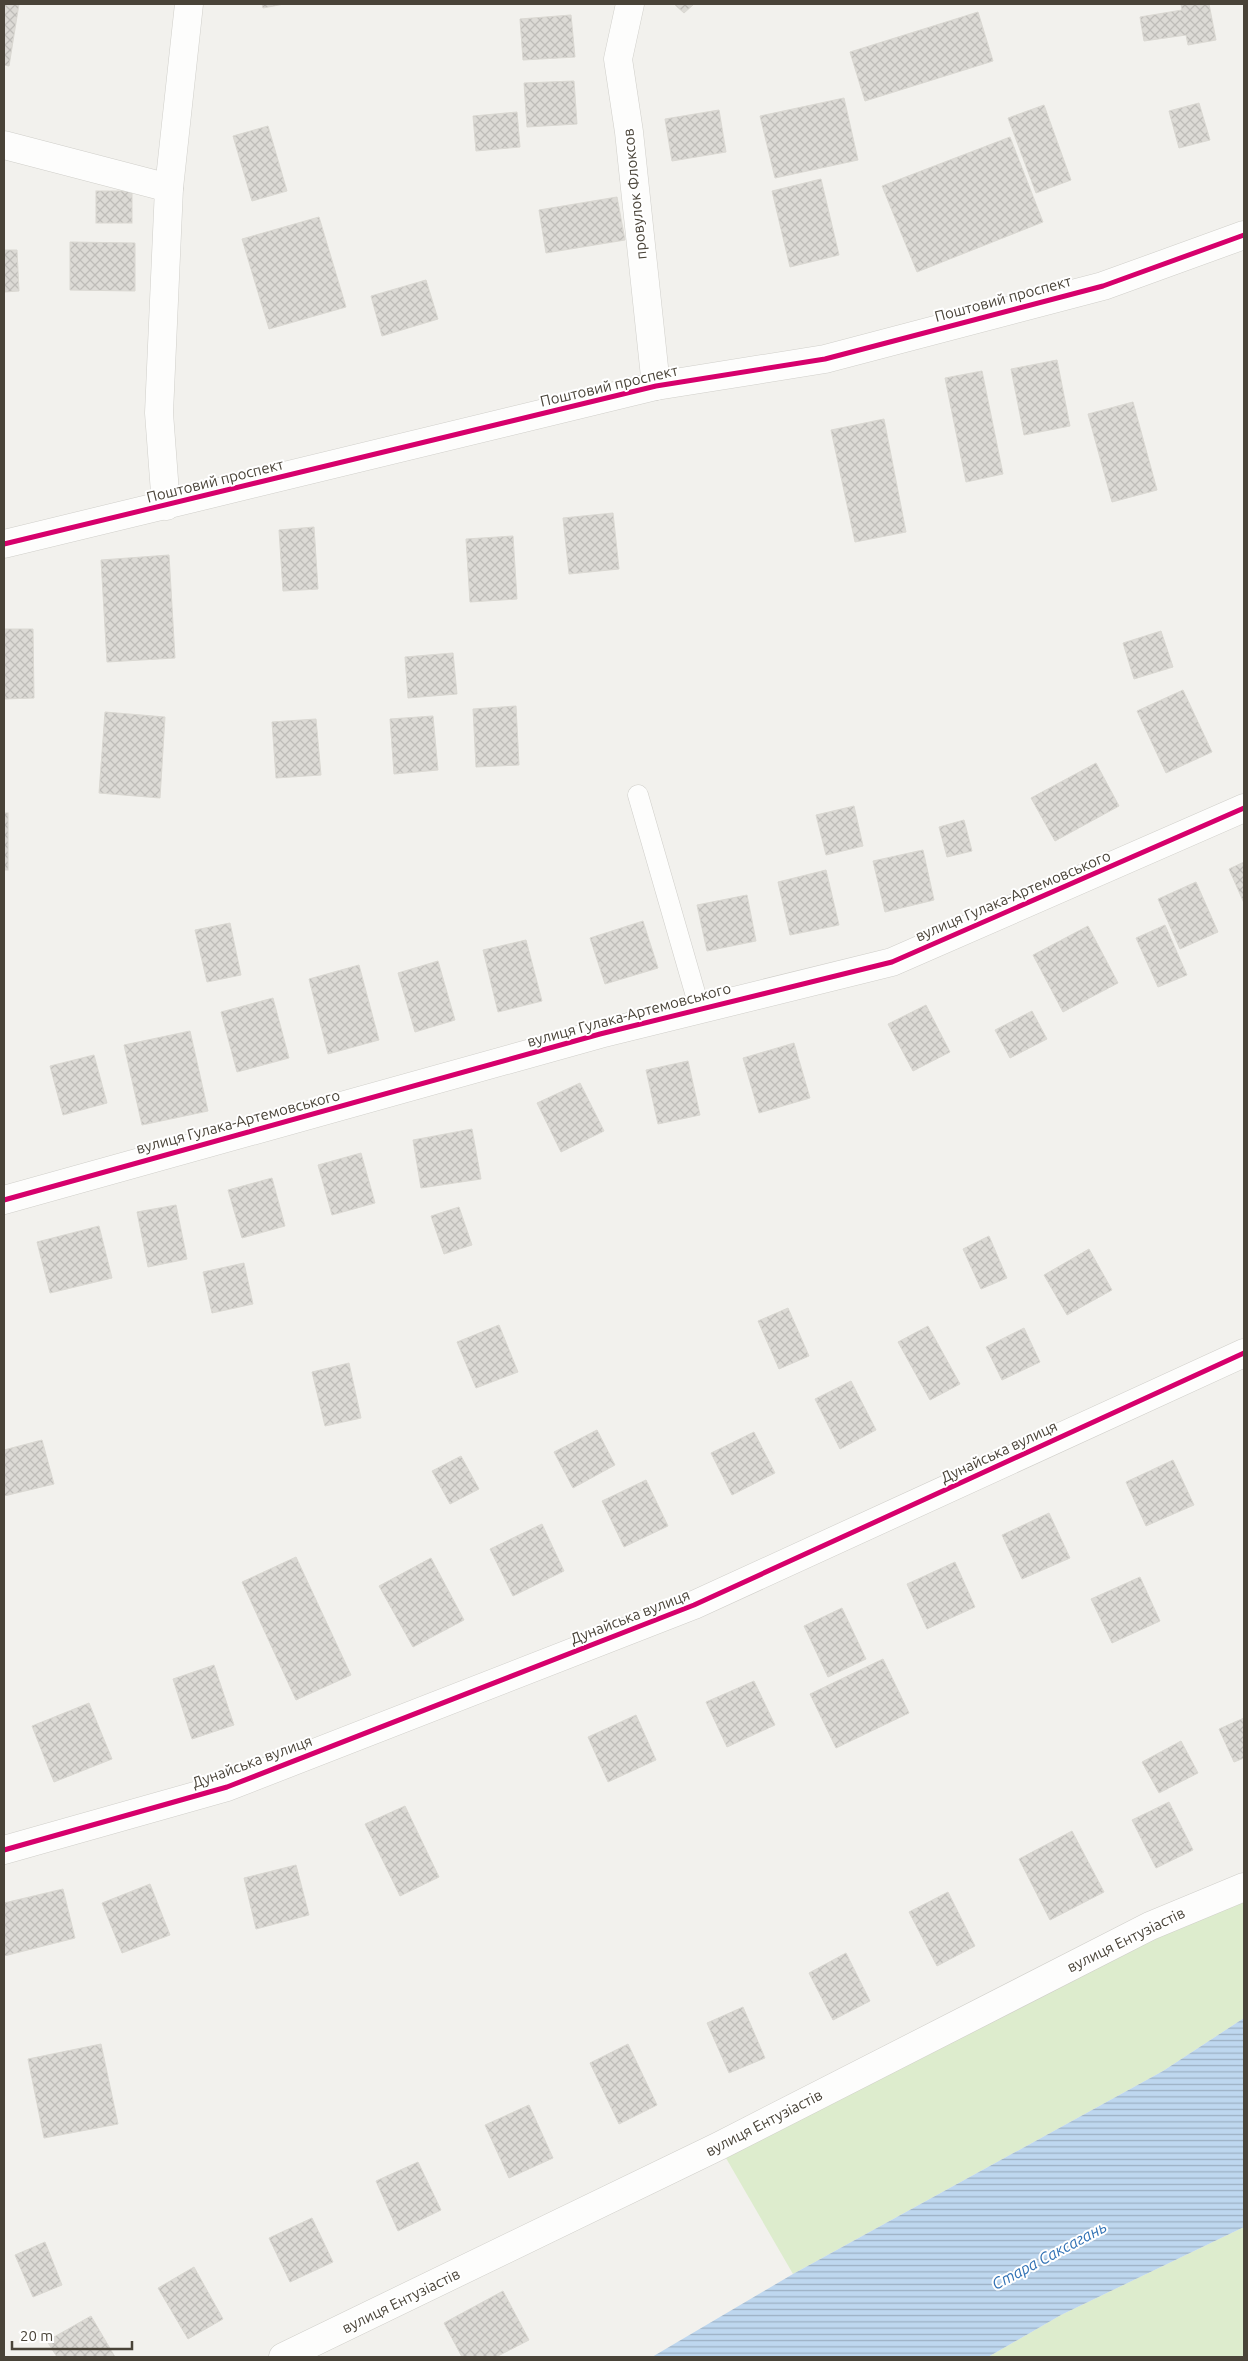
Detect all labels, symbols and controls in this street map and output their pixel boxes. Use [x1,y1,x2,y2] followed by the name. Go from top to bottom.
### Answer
[619,128,650,260] street label: провулок Флоксов
[933,272,1073,325] street label: Поштовий проспект
[538,361,680,410] street label: Поштовий проспект
[145,455,285,506] street label: Поштовий проспект
[913,847,1113,944] street label: вулиця Гулака-Артемовського
[525,979,733,1050] street label: вулиця Гулака-Артемовського
[134,1086,342,1157] street label: вулиця Гулака-Артемовського
[938,1417,1060,1486] street label: Дунайська вулиця
[568,1586,692,1647] street label: Дунайська вулиця
[189,1732,314,1791] street label: Дунайська вулиця
[1064,1904,1187,1975] street label: вулиця Ентузіастів
[703,2086,825,2159] street label: вулиця Ентузіастів
[989,2217,1109,2293] water label: Стара Саксагань
[339,2265,462,2336] street label: вулиця Ентузіастів
[12,2318,132,2350] scale bar
[20,2327,53,2344] text: 20 m

